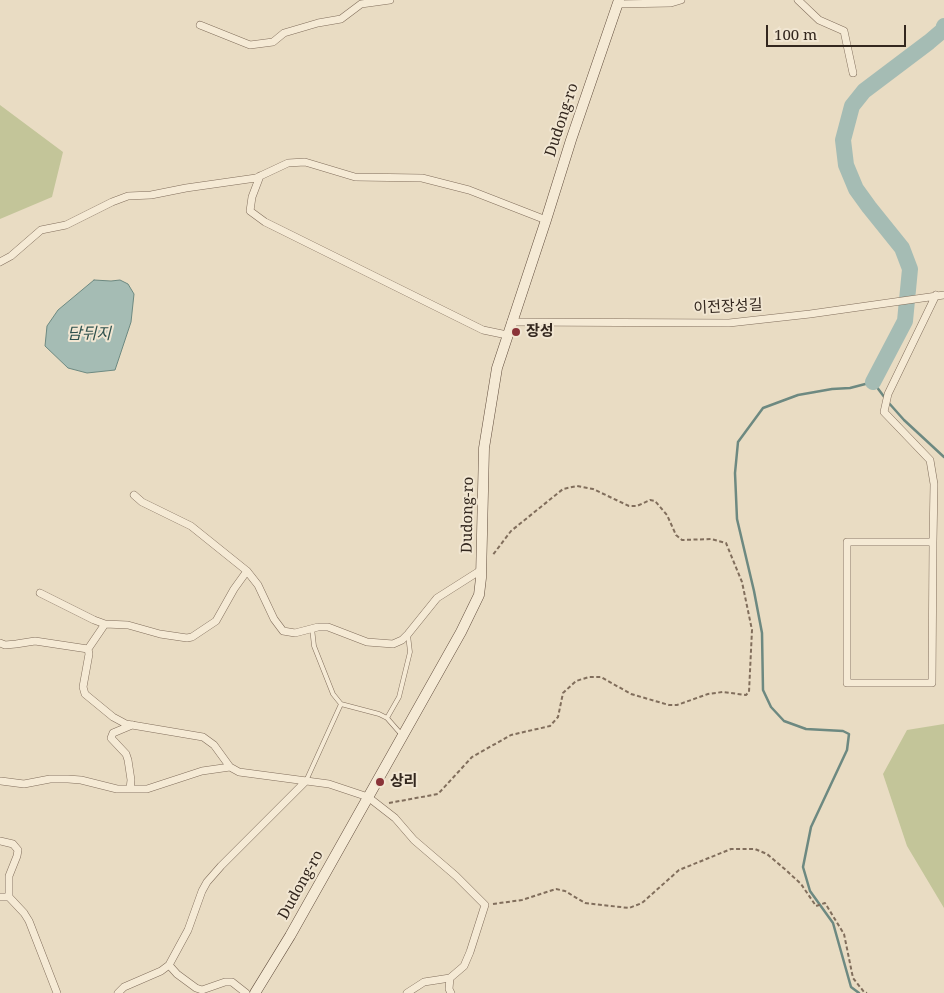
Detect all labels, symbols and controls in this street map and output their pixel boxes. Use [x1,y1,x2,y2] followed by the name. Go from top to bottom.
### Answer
[769,15,909,47] scale bar
[774,24,817,44] text: 100 m
[542,81,582,159] street label: Dudong-ro
[693,296,763,318] street label: 이전장성길
[526,323,554,341] place label: 장성
[67,324,111,344] water label: 담뒤지
[510,326,522,338] marker: 장성
[458,477,478,553] street label: Dudong-ro
[390,773,418,791] place label: 상리
[374,776,386,788] marker: 상리
[275,847,327,923] street label: Dudong-ro

